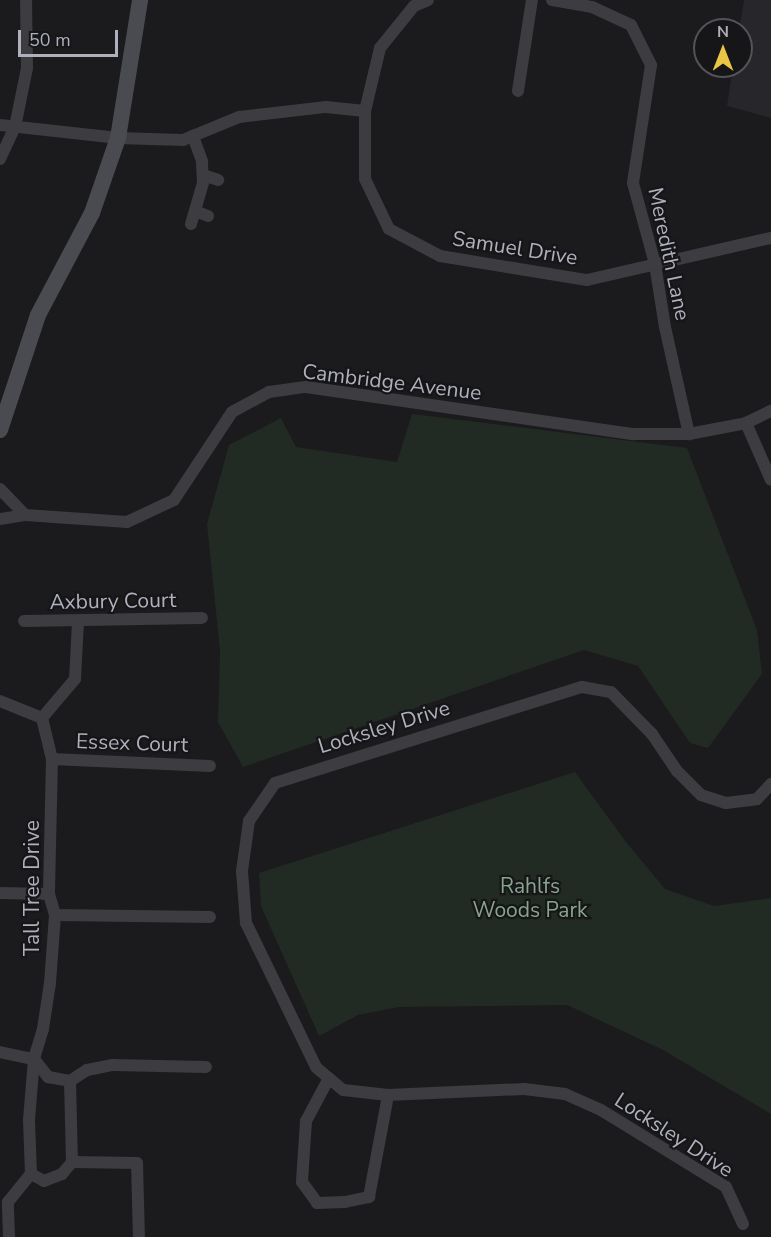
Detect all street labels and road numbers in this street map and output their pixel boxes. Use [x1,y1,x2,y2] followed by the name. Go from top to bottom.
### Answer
[643,185,695,323] street label: Meredith Lane
[451,226,579,270] street label: Samuel Drive
[301,359,483,405] street label: Cambridge Avenue
[50,587,176,615] street label: Axbury Court
[315,695,453,759] street label: Locksley Drive
[76,728,188,758] street label: Essex Court
[19,820,45,956] street label: Tall Tree Drive
[610,1087,738,1183] street label: Locksley Drive

